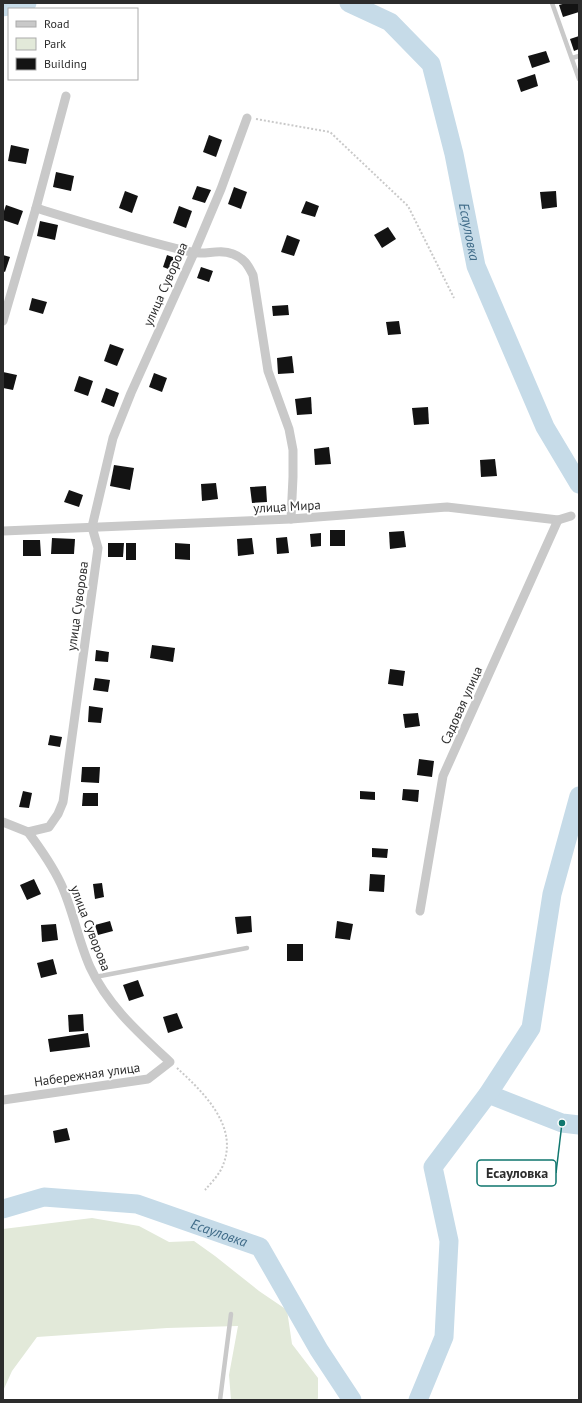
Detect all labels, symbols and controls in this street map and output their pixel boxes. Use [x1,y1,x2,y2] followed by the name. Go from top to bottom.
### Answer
[8,8,138,80] legend
[44,16,69,31] text: Road
[44,36,66,51] text: Park
[44,56,87,71] text: Building
[455,201,484,262] water label: Есауловка
[139,239,192,329] street label: улица Суворова
[253,496,321,517] street label: улица Мира
[63,560,92,652] street label: улица Суворова
[437,664,486,747] street label: Садовая улица
[66,883,115,973] street label: улица Суворова
[33,1059,141,1090] street label: Набережная улица
[477,1160,556,1186] callout: Есауловка
[486,1164,548,1182] text: Есауловка
[189,1215,250,1251] water label: Есауловка

